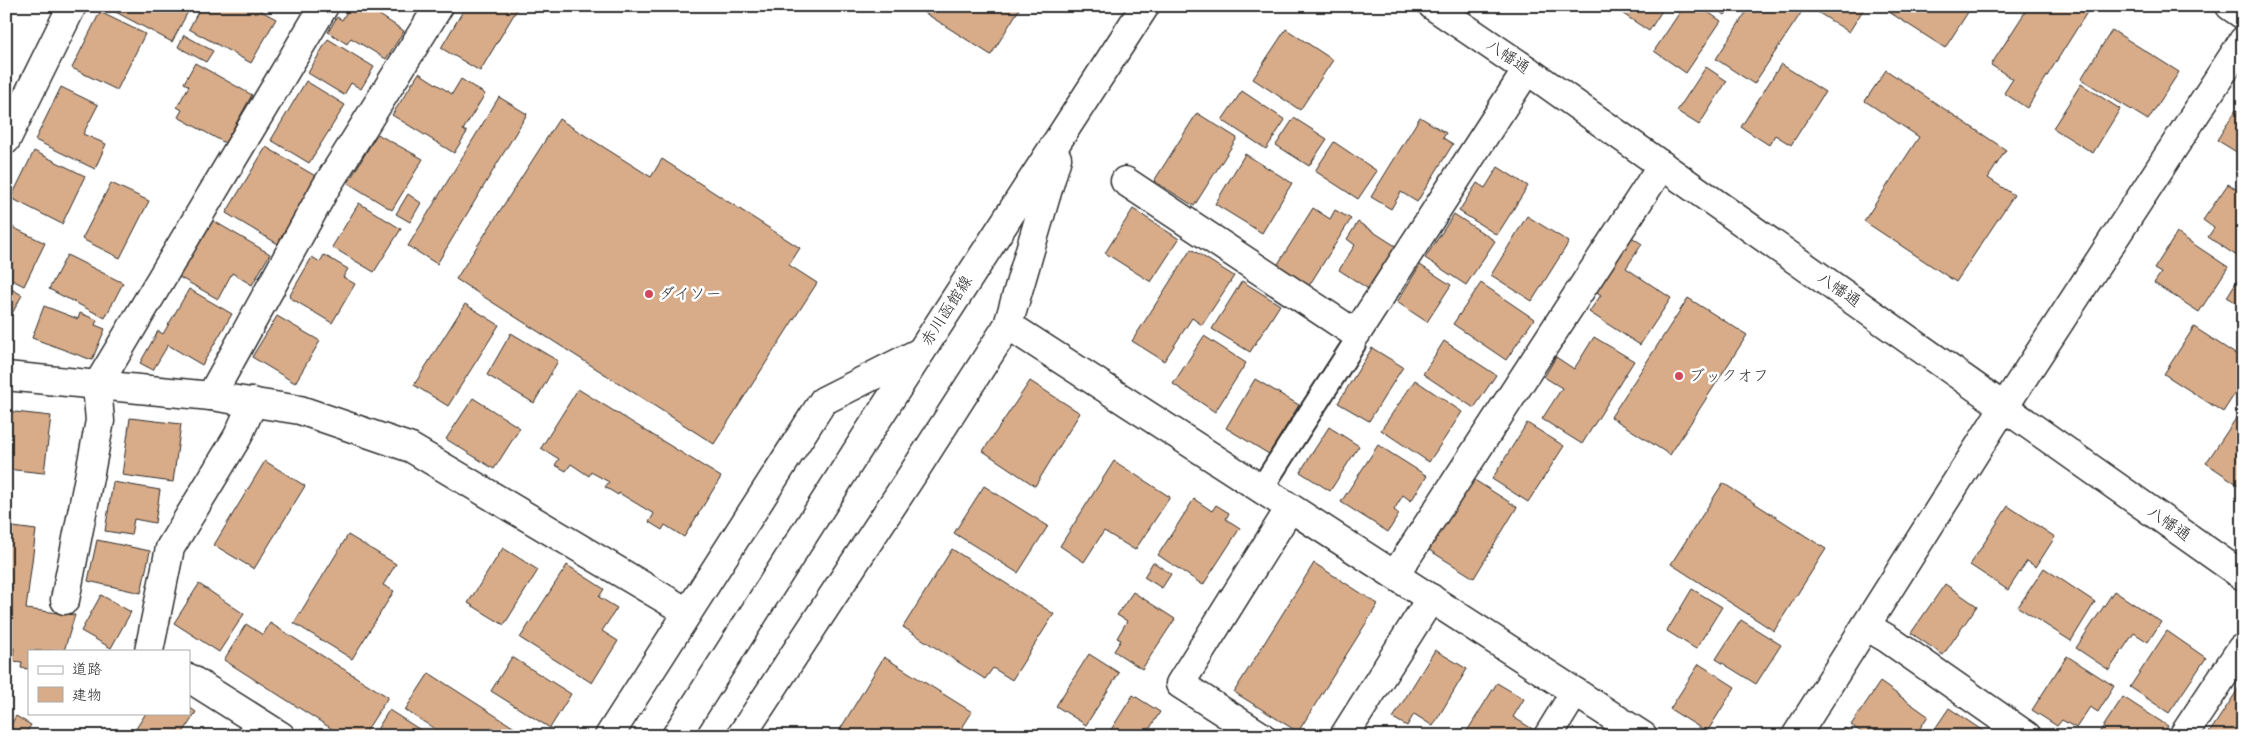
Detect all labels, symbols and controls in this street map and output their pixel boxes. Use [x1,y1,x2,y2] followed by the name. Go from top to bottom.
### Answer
[1481,33,1535,81] street label: 八幡通
[1812,266,1866,314] street label: 八幡通
[915,271,979,351] street label: 赤川函館線
[659,282,721,307] place label: ダイソー
[643,288,655,300] marker: ダイソー
[1689,364,1769,389] place label: ブックオフ
[1673,370,1685,382] marker: ブックオフ
[2142,500,2196,548] street label: 八幡通
[28,650,190,714] legend
[72,658,102,682] text: 道路
[72,684,102,708] text: 建物

